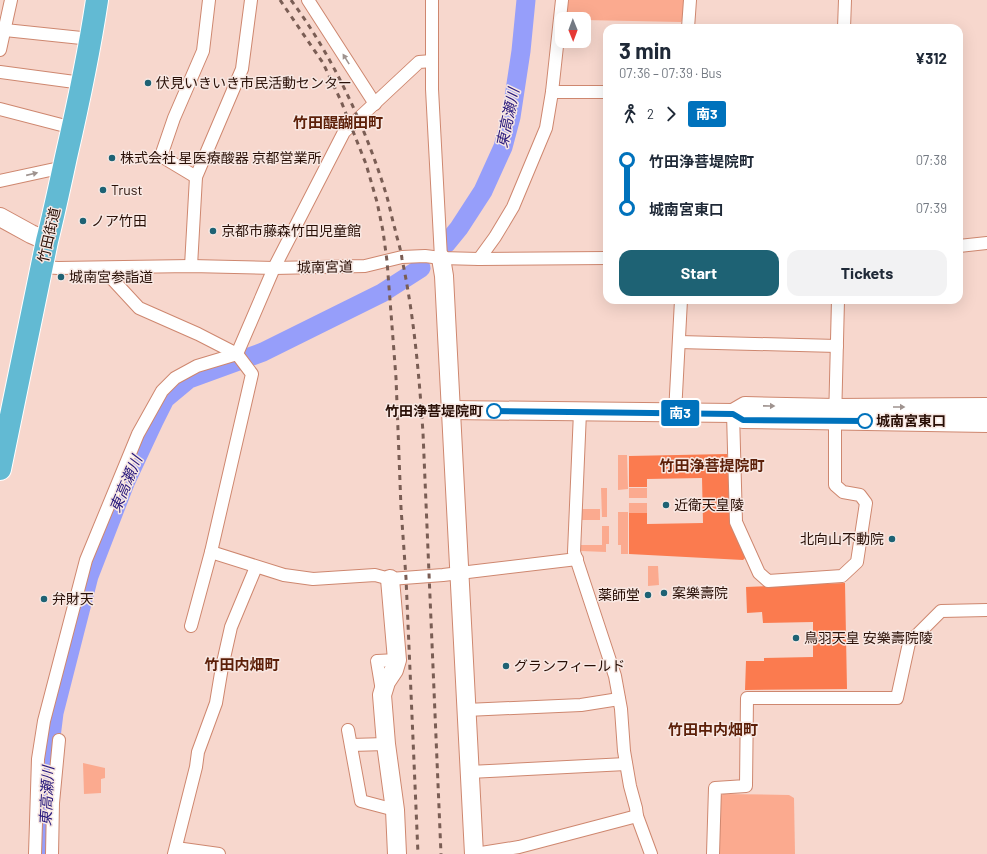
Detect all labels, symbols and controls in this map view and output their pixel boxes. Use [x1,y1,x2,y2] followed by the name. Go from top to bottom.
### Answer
[555,12,591,48] north arrow
[555,12,591,48] map controls
[619,37,671,63] text: 3 min
[915,49,947,67] text: ¥312
[343,53,350,64] one-way arrow
[619,65,722,81] text: 07:36 – 07:39 · Bus
[156,74,352,91] place label: 伏見いきいき市民活動センター
[143,78,153,88] marker: 伏見いきいき市民活動センター
[492,85,522,149] water label: 東高瀬川
[619,103,641,125] icon: walk
[660,103,682,125] icon: forward
[696,105,718,122] text: 南3
[647,106,654,122] text: 2
[293,113,383,131] district label: 竹田醍醐田町
[120,149,322,166] place label: 株式会社 星医療酸器 京都営業所
[649,152,754,170] text: 竹田浄菩堤院町
[916,152,947,168] text: 07:38
[107,153,117,163] marker: 株式会社 星医療酸器 京都営業所
[26,171,38,177] one-way arrow
[111,181,143,198] place label: Trust
[98,185,108,195] marker: Trust
[649,200,724,218] text: 城南宮東口
[916,200,947,216] text: 07:39
[34,206,63,264] street label: 竹田街道
[91,212,147,229] place label: ノア竹田
[78,216,88,226] marker: ノア竹田
[221,222,361,239] place label: 京都市藤森竹田児童館
[208,226,218,236] marker: 京都市藤森竹田児童館
[619,250,779,296] button: Start
[787,250,947,296] button: Tickets
[297,258,353,275] street label: 城南宮道
[69,268,153,285] place label: 城南宮参詣道
[56,272,66,282] marker: 城南宮参詣道
[662,400,698,426] line badge: 南3
[385,402,483,419] place label: 竹田浄菩堤院町
[486,403,502,419] marker: 竹田浄菩堤院町
[763,403,776,409] one-way arrow
[669,404,691,421] text: 南3
[893,404,906,410] one-way arrow
[876,412,946,429] place label: 城南宮東口
[857,413,873,429] marker: 城南宮東口
[105,451,146,515] water label: 東高瀬川
[659,456,765,474] district label: 竹田浄菩提院町
[674,496,744,513] place label: 近衛天皇陵
[661,500,671,510] marker: 近衛天皇陵
[800,530,884,547] place label: 北向山不動院
[887,534,897,544] marker: 北向山不動院
[672,584,728,601] place label: 案樂壽院
[598,586,640,603] place label: 薬師堂
[659,588,669,598] marker: 案樂壽院
[52,590,94,607] place label: 弁財天
[643,590,653,600] marker: 薬師堂
[39,594,49,604] marker: 弁財天
[804,629,933,646] place label: 鳥羽天皇 安樂壽院陵
[791,633,801,643] marker: 鳥羽天皇 安樂壽院陵
[204,655,280,673] district label: 竹田内畑町
[514,657,625,674] place label: グランフィールド
[501,661,511,671] marker: グランフィールド
[668,720,758,738] district label: 竹田中内畑町
[35,764,57,826] water label: 東高瀬川

